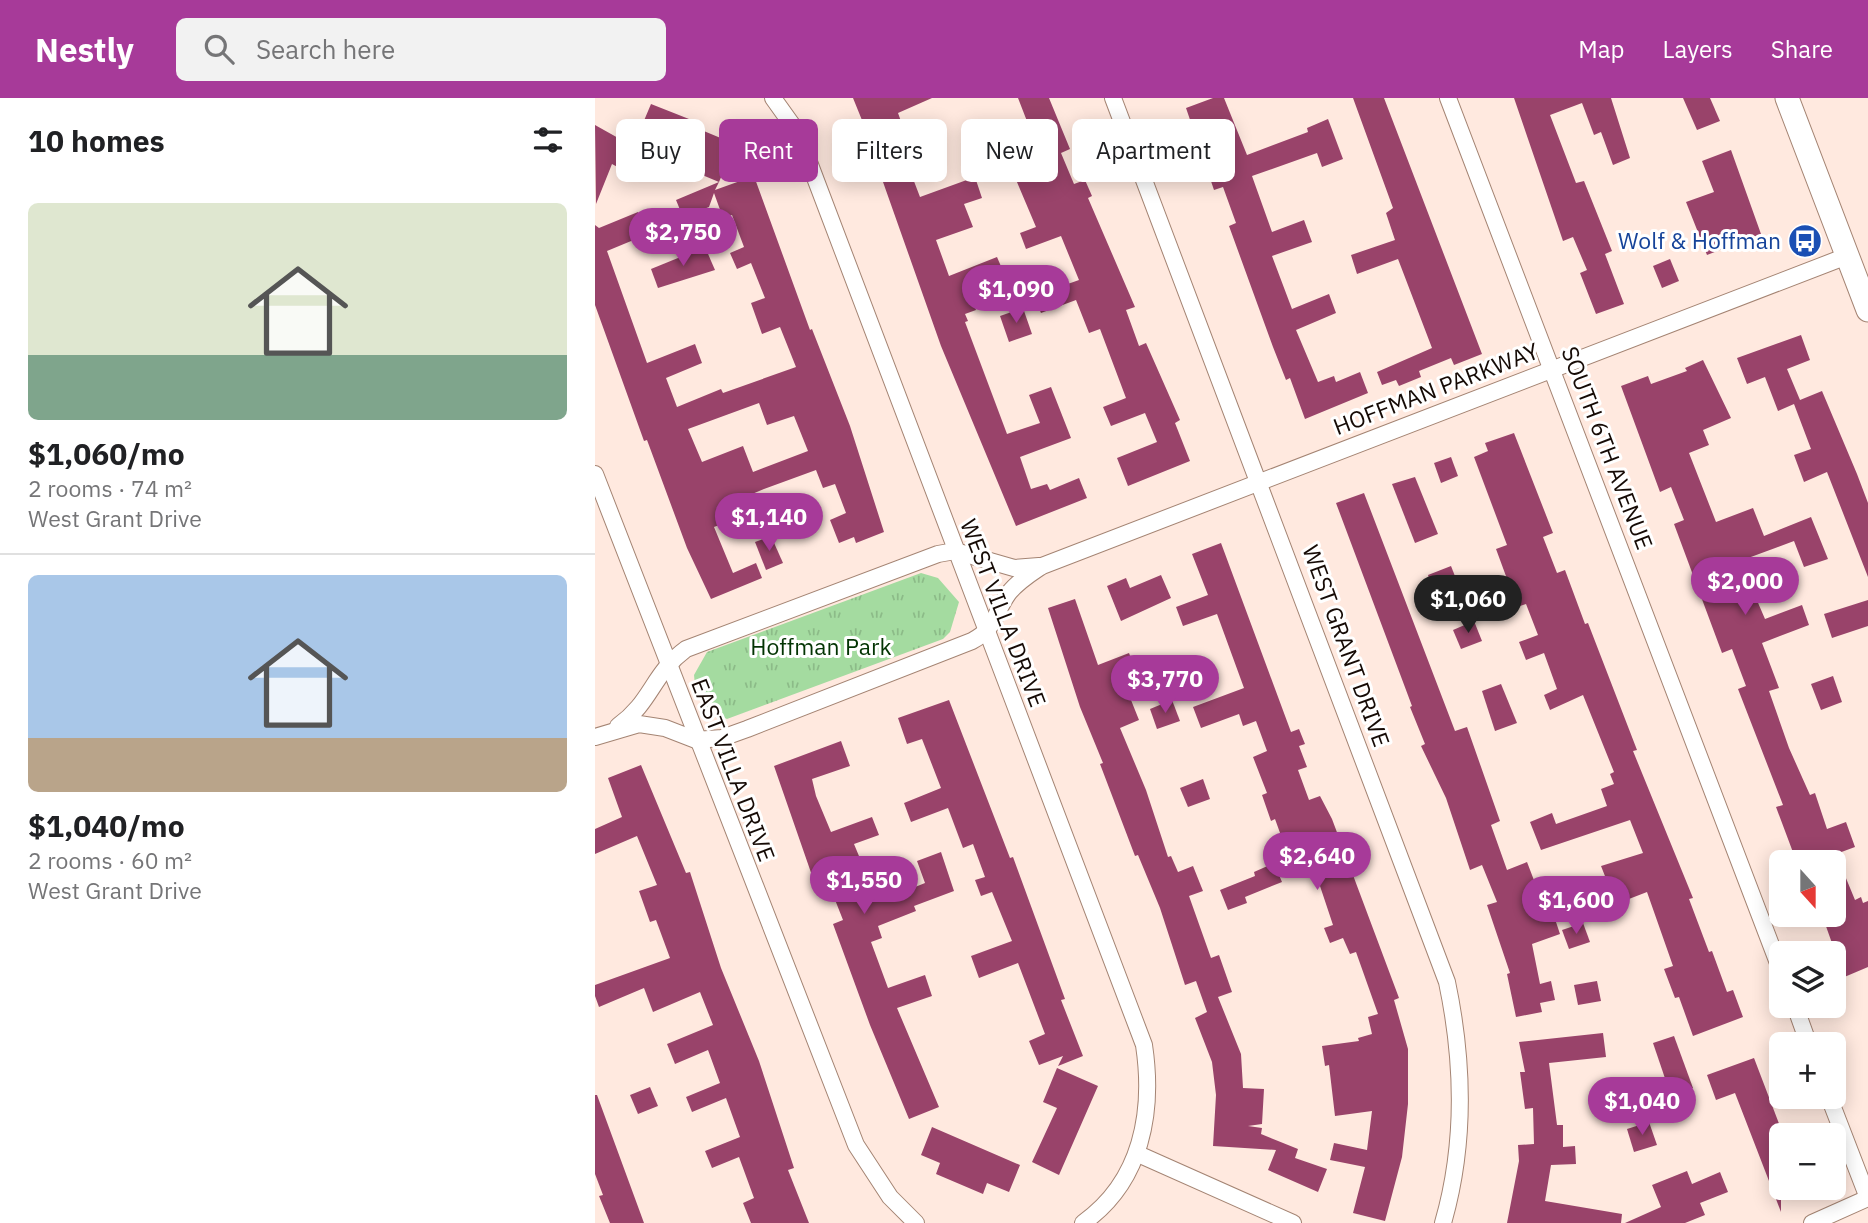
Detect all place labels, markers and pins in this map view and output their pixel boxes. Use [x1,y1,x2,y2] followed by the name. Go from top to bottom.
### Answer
[626,208,740,268] pin: $2,750
[1786,222,1824,260] bus stop icon: Wolf & Hoffman
[1618,225,1781,255] place label: Wolf & Hoffman
[959,266,1073,325] pin: $1,090
[712,494,826,553] pin: $1,140
[1688,558,1802,617] pin: $2,000
[1411,575,1525,635] pin: $1,060
[1108,656,1222,715] pin: $3,770
[1260,832,1374,892] pin: $2,640
[807,856,921,916] pin: $1,550
[1519,876,1633,936] pin: $1,600
[1585,1077,1699,1137] pin: $1,040

